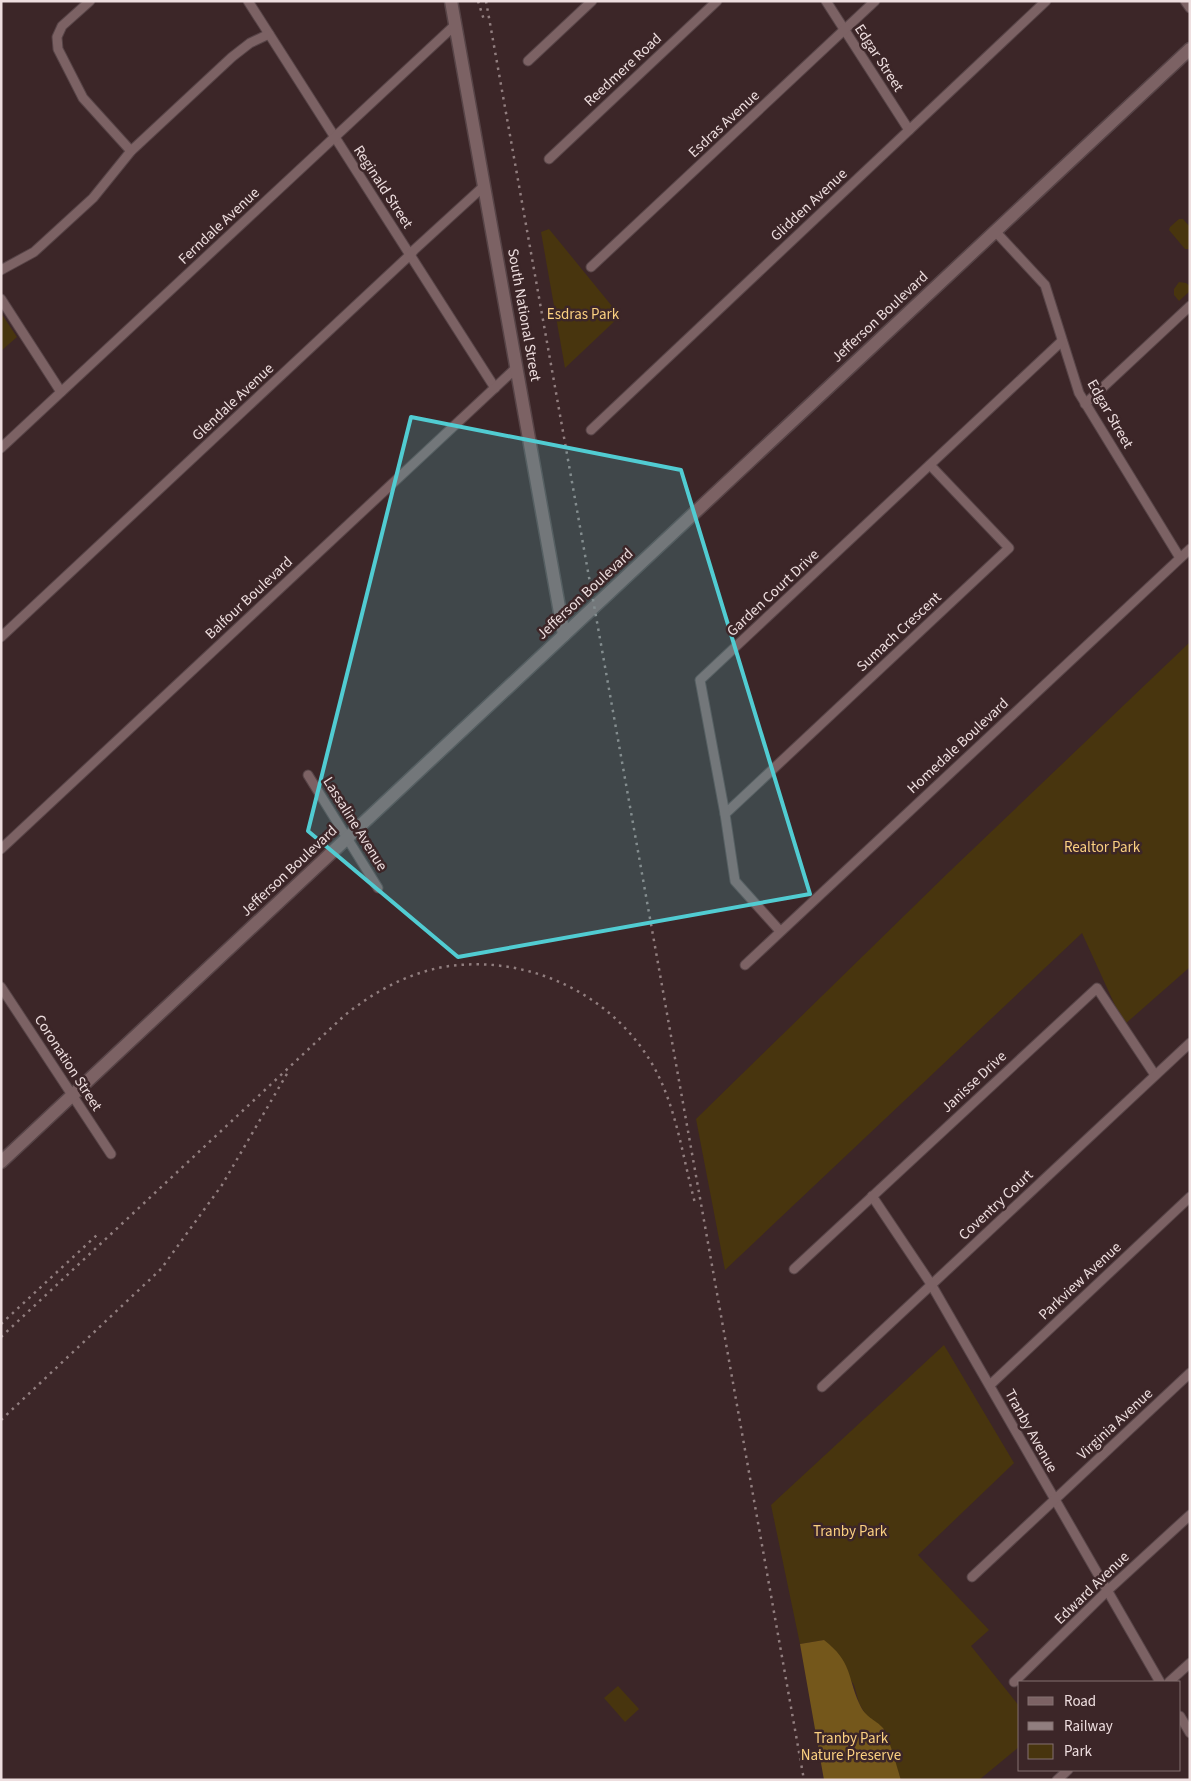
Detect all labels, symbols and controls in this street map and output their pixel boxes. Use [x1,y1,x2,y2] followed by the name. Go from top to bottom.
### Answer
[849,20,909,96] street label: Edgar Street
[580,29,666,111] street label: Reedmere Road
[684,85,764,163] street label: Esdras Avenue
[348,141,418,233] street label: Reginald Street
[766,164,852,246] street label: Glidden Avenue
[174,183,264,269] street label: Ferndale Avenue
[502,247,546,383] street label: South National Street
[827,267,933,367] street label: Jefferson Boulevard
[547,304,620,325] park label: Esdras Park
[187,358,279,446] street label: Glendale Avenue
[1082,376,1138,452] street label: Edgar Street
[532,544,638,644] street label: Jefferson Boulevard
[722,545,824,641] street label: Garden Court Drive
[201,552,297,644] street label: Balfour Boulevard
[852,587,946,677] street label: Sumach Crescent
[903,693,1013,799] street label: Homedale Boulevard
[318,773,392,875] street label: Lassaline Avenue
[236,821,342,921] street label: Jefferson Boulevard
[1064,837,1141,858] park label: Realtor Park
[29,1011,107,1115] street label: Coronation Street
[937,1046,1011,1118] street label: Janisse Drive
[954,1165,1038,1245] street label: Coventry Court
[1034,1237,1126,1325] street label: Parkview Avenue
[1073,1383,1157,1465] street label: Virginia Avenue
[999,1385,1063,1477] street label: Tranby Avenue
[813,1521,888,1542] park label: Tranby Park
[1050,1547,1134,1629] street label: Edward Avenue
[1018,1681,1181,1771] legend
[1064,1691,1096,1712] text: Road
[1064,1716,1113,1737] text: Railway
[801,1728,901,1766] park label: Tranby Park Nature Preserve
[1064,1741,1093,1762] text: Park

